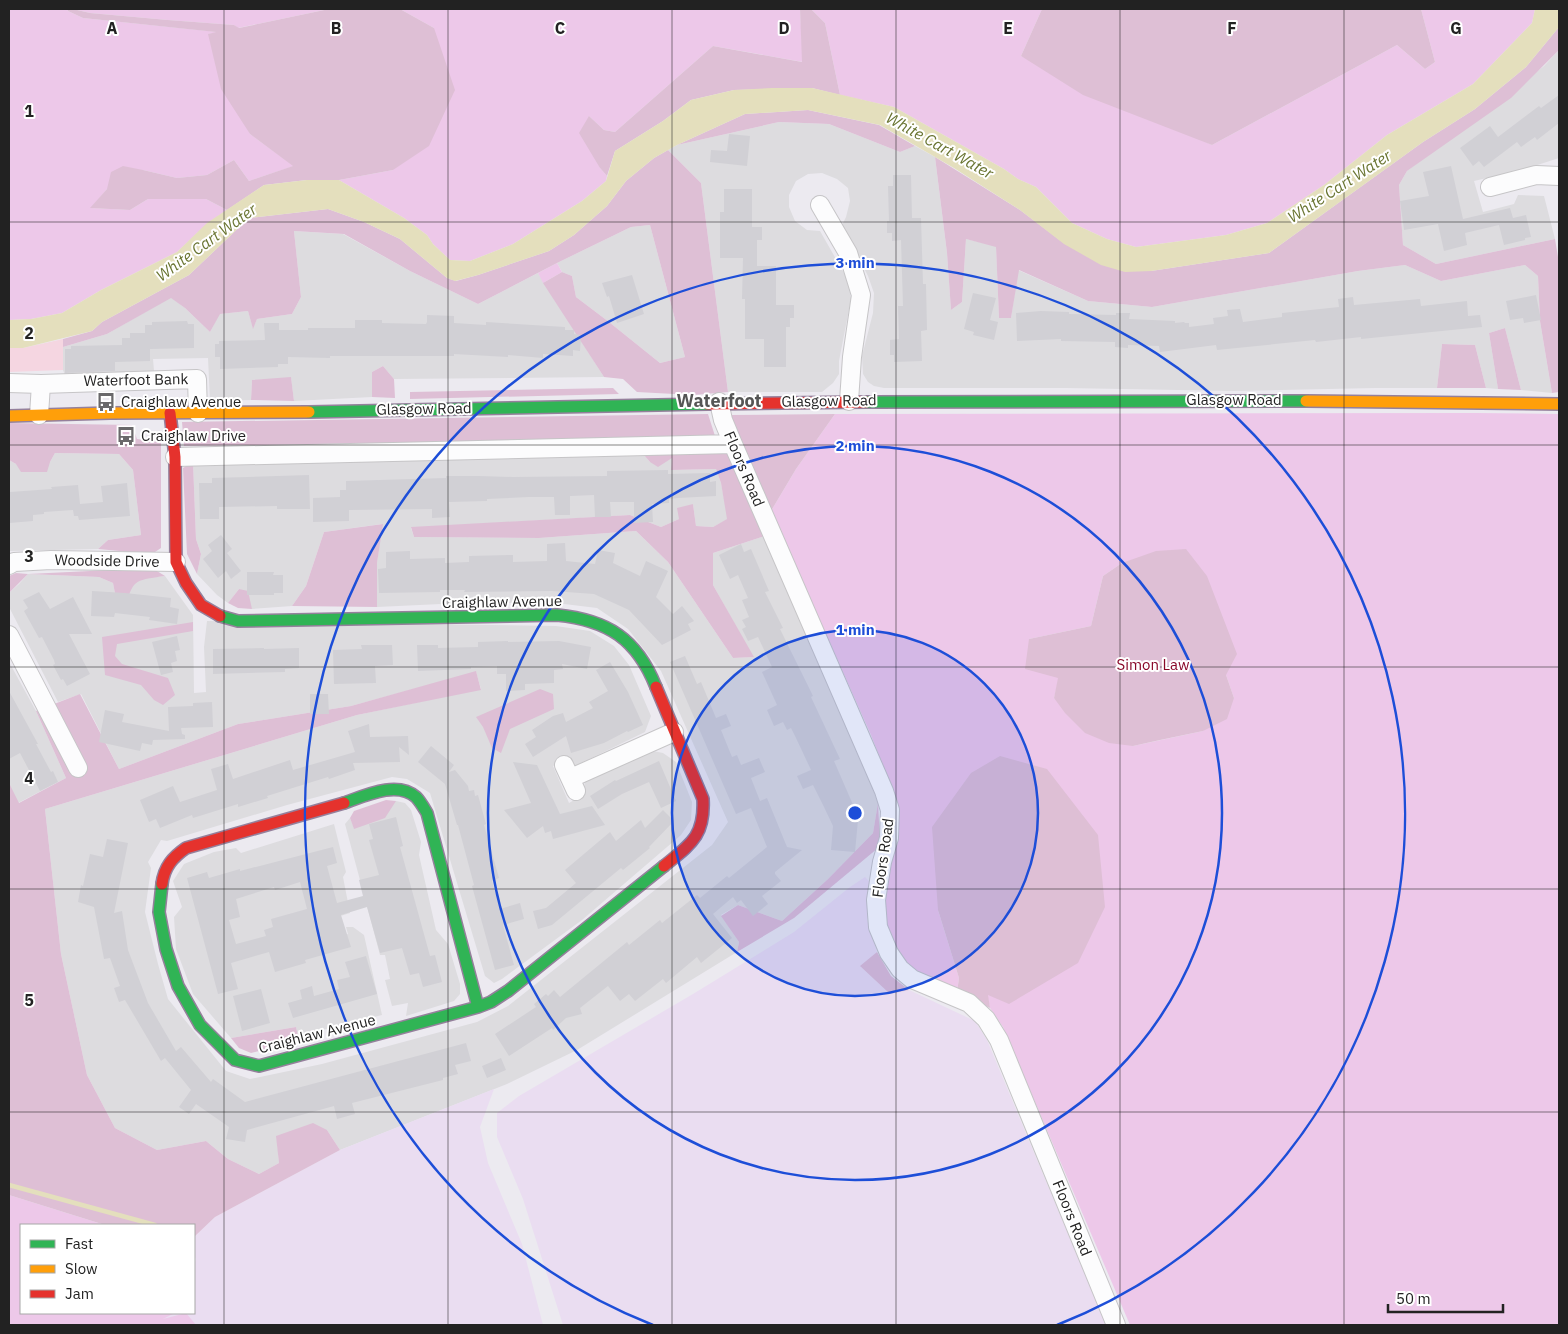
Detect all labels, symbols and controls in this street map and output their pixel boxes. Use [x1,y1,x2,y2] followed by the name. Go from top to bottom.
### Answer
[107,18,118,38] text: A
[331,18,342,38] text: B
[555,18,565,38] text: C
[778,18,790,38] text: D
[1003,18,1013,38] text: E
[1227,18,1237,38] text: F
[1450,18,1462,38] text: G
[24,101,34,121] text: 1
[883,107,998,183] water label: White Cart Water
[1283,144,1396,227] water label: White Cart Water
[152,198,261,285] water label: White Cart Water
[835,253,875,272] text: 3 min
[24,323,34,343] text: 2
[83,369,189,390] street label: Waterfoot Bank
[677,389,762,412] district label: Waterfoot
[781,390,877,411] street label: Glasgow Road
[1186,390,1282,409] street label: Glasgow Road
[95,391,117,413] bus stop icon: Craighlaw Avenue
[121,392,241,411] place label: Craighlaw Avenue
[376,398,472,419] street label: Glasgow Road
[115,425,137,447] bus stop icon: Craighlaw Drive
[141,426,246,445] place label: Craighlaw Drive
[720,428,769,509] street label: Floors Road
[835,436,875,455] text: 2 min
[24,546,34,566] text: 3
[54,550,160,571] street label: Woodside Drive
[442,591,562,612] street label: Craighlaw Avenue
[835,620,875,639] text: 1 min
[1116,655,1190,674] park label: Simon Law
[24,768,34,788] text: 4
[846,804,864,822] centre of rings
[868,817,897,899] street label: Floors Road
[24,990,34,1010] text: 5
[256,1010,377,1057] street label: Craighlaw Avenue
[1049,1177,1096,1259] street label: Floors Road
[20,1224,195,1314] legend
[65,1234,93,1253] text: Fast
[65,1259,98,1278] text: Slow
[1388,1282,1503,1314] scale bar
[65,1284,94,1303] text: Jam
[1396,1289,1431,1308] text: 50 m

